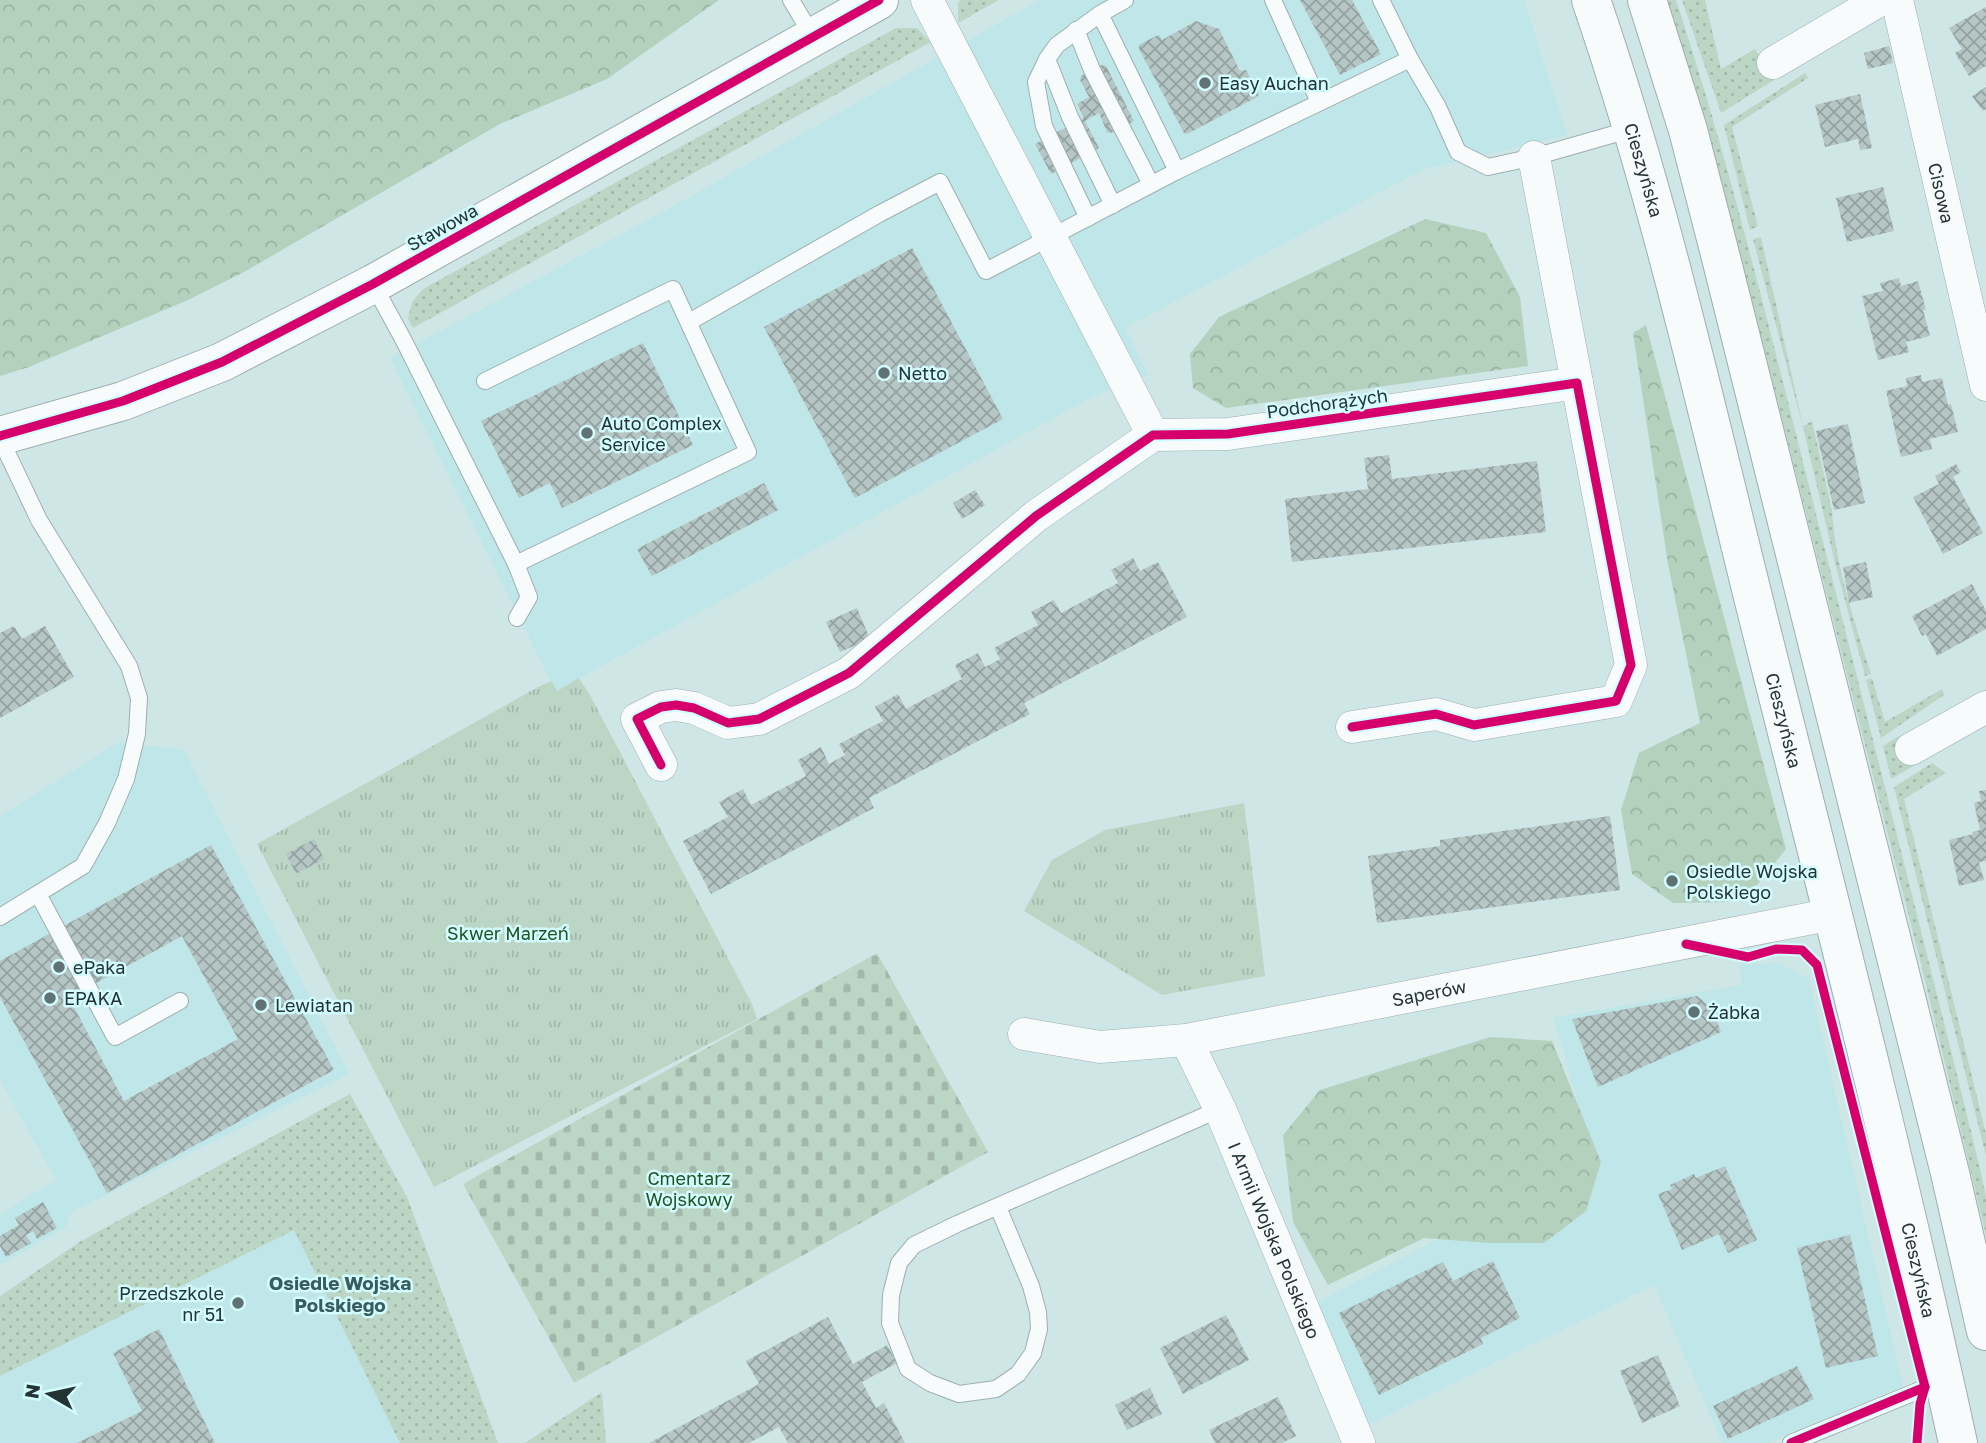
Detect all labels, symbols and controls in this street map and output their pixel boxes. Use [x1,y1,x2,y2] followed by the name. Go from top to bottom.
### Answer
[1219,72,1329,94] place label: Easy Auchan
[1197,75,1213,91] marker: Easy Auchan
[1620,120,1668,220] street label: Cieszyńska
[1924,160,1959,225] street label: Cisowa
[403,199,481,255] street label: Stawowa
[898,362,947,384] place label: Netto
[876,365,892,381] marker: Netto
[1265,384,1389,422] street label: Podchorążych
[601,412,722,455] place label: Auto Complex Service
[579,425,595,441] marker: Auto Complex Service
[1761,670,1807,770] street label: Cieszyńska
[1686,860,1818,903] place label: Osiedle Wojska Polskiego
[1664,873,1680,889] marker: Osiedle Wojska Polskiego
[447,922,569,944] park label: Skwer Marzeń
[73,956,125,978] place label: ePaka
[51,959,67,975] marker: ePaka
[1390,975,1469,1011] street label: Saperów
[64,987,122,1009] place label: EPAKA
[42,990,58,1006] marker: EPAKA
[275,994,353,1016] place label: Lewiatan
[253,997,269,1013] marker: Lewiatan
[1708,1001,1760,1023] place label: Żabka
[1686,1004,1702,1020] marker: Żabka
[1224,1139,1325,1342] street label: I Armii Wojska Polskiego
[645,1167,733,1210] park label: Cmentarz Wojskowy
[1897,1220,1941,1320] street label: Cieszyńska
[269,1271,411,1316] district label: Osiedle Wojska Polskiego
[119,1282,224,1325] place label: Przedszkole nr 51
[230,1295,246,1311] marker: Przedszkole nr 51
[14,1359,84,1429] north arrow
[19,1382,44,1400] text: N

